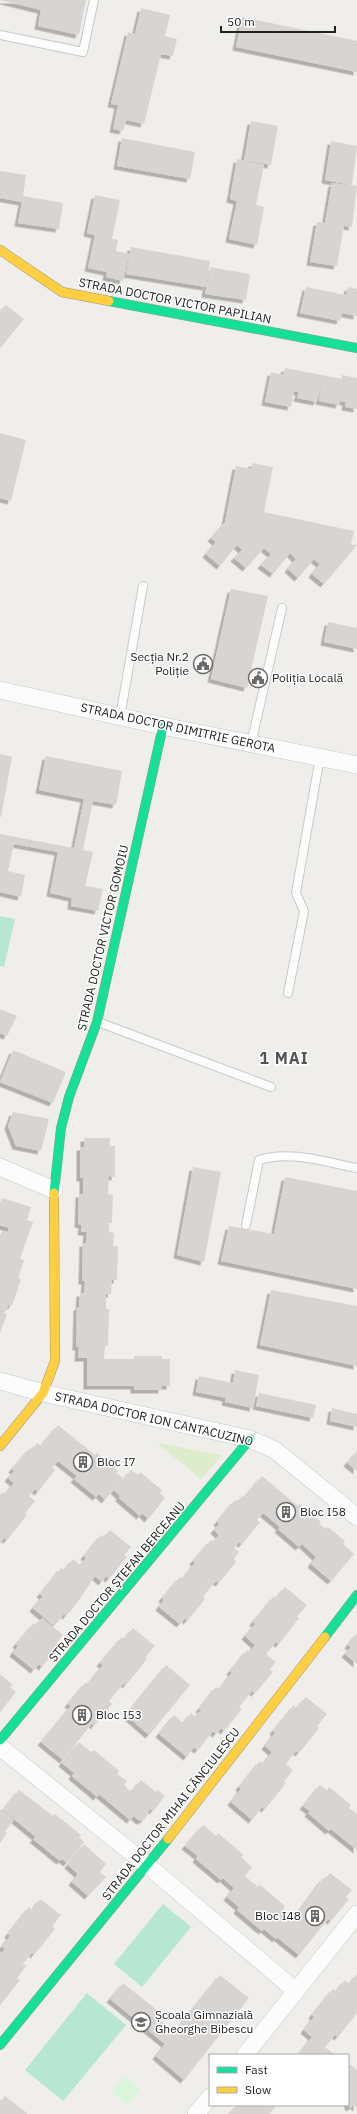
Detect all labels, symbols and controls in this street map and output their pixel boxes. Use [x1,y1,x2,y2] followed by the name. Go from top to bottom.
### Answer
[221,8,335,34] scale bar
[227,14,255,29] text: 50 m
[78,274,273,327] street label: STRADA DOCTOR VICTOR PAPILIAN
[131,649,189,678] place label: Secția Nr.2 Poliție
[192,653,214,675] public building icon: Secția Nr.2 Poliție
[247,667,269,689] public building icon: Poliția Locală
[272,670,344,685] place label: Poliția Locală
[79,700,277,756] street label: STRADA DOCTOR DIMITRIE GEROTA
[74,843,131,1032] street label: STRADA DOCTOR VICTOR GOMOIU
[259,1048,309,1068] district label: 1 MAI
[53,1388,255,1449] street label: STRADA DOCTOR ION CANTACUZINO
[72,1451,94,1473] building icon: Bloc I7
[97,1454,136,1469] place label: Bloc I7
[45,1499,188,1665] street label: STRADA DOCTOR ȘTEFAN BERCEANU
[275,1501,297,1523] building icon: Bloc I58
[300,1504,346,1519] place label: Bloc I58
[71,1704,93,1726] building icon: Bloc I53
[96,1707,142,1722] place label: Bloc I53
[98,1724,243,1903] street label: STRADA DOCTOR MIHAI CĂNCIULESCU
[304,1905,326,1927] building icon: Bloc I48
[255,1908,301,1923] place label: Bloc I48
[155,2007,254,2036] place label: Școala Gimnazială Gheorghe Bibescu
[130,2011,152,2033] school or university icon: Școala Gimnazială Gheorghe Bibescu
[209,2054,349,2106] legend
[245,2062,268,2077] text: Fast
[245,2082,271,2097] text: Slow

